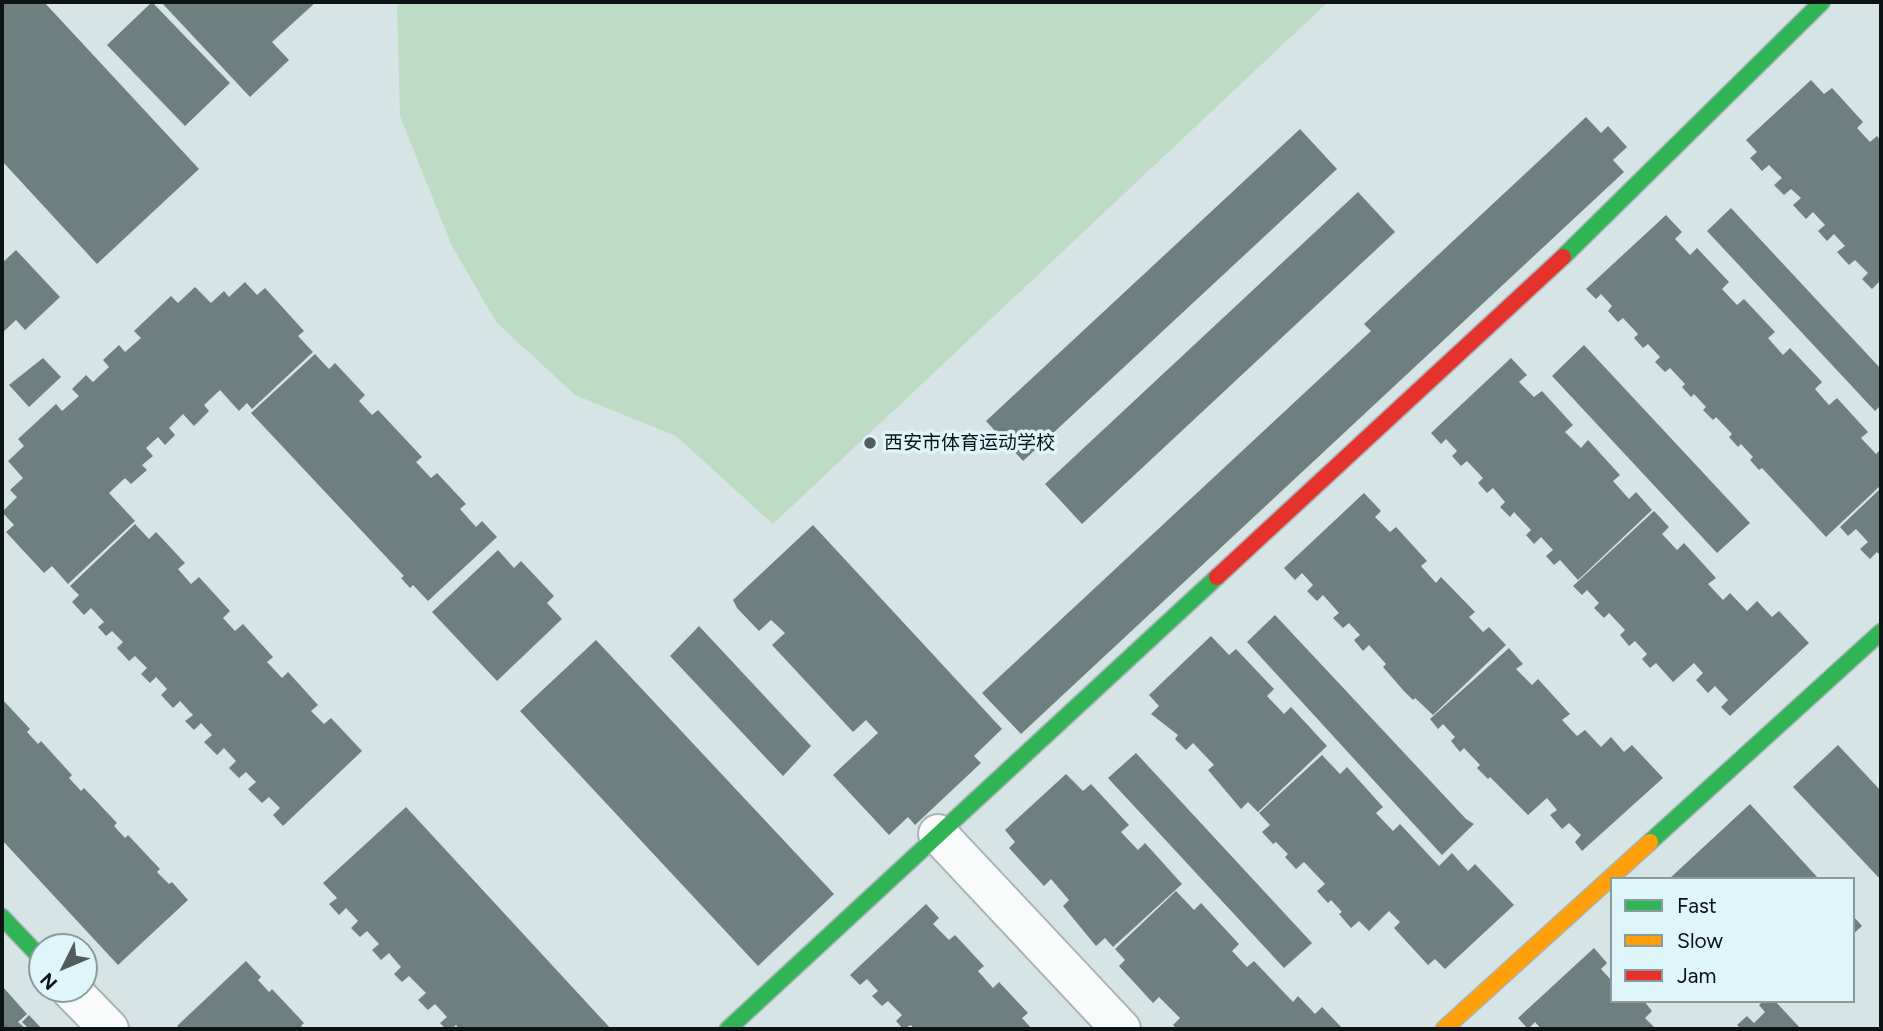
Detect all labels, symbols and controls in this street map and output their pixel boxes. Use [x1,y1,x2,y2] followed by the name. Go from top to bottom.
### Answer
[884,432,1055,454] place label: 西安市体育运动学校
[862,435,878,451] marker: 西安市体育运动学校
[1610,877,1855,1003] legend
[1677,893,1717,918] text: Fast
[1677,928,1723,953] text: Slow
[28,933,98,1003] north arrow
[1677,963,1716,988] text: Jam
[35,968,62,995] text: N

